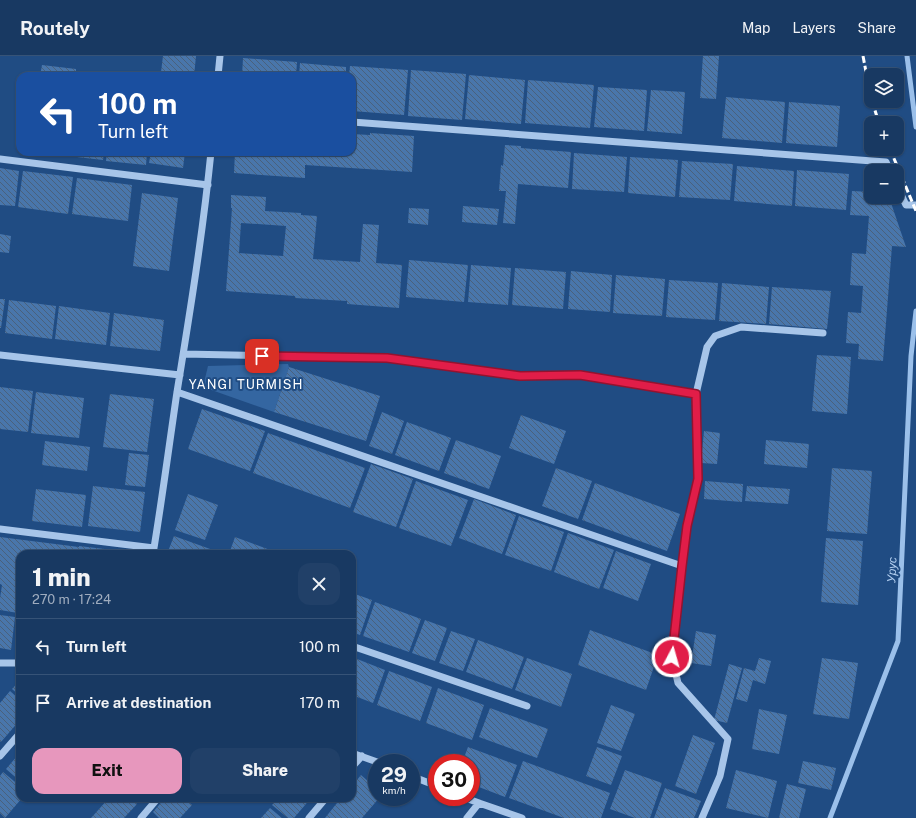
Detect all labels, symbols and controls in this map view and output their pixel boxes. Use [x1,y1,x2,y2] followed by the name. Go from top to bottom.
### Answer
[20,17,90,39] text: Routely
[742,20,770,36] text: Map
[792,20,836,36] text: Layers
[858,20,896,36] text: Share
[864,68,904,204] map controls
[864,68,904,108] button: layers
[98,87,177,120] text: 100 m
[32,88,84,140] icon: left
[864,116,904,156] button: +
[98,121,168,142] text: Turn left
[864,164,904,204] button: −
[245,339,279,373] pin
[251,345,273,367] icon: arrive
[189,377,303,392] district label: YANGI TURMISH
[884,557,900,584] water label: Урус
[32,563,91,591] text: 1 min
[298,563,340,605] button: close
[32,592,111,607] text: 270 m · 17:24
[32,636,54,658] icon: left
[651,636,693,678] position arrow
[66,638,127,655] text: Turn left
[299,638,340,655] text: 100 m
[32,692,54,714] icon: arrive
[66,694,211,711] text: Arrive at destination
[299,694,340,711] text: 170 m
[32,748,182,794] button: Exit
[190,748,340,794] button: Share
[428,754,480,806] speed limit sign: 30
[381,763,407,787] text: 29
[382,784,406,796] text: km/h

